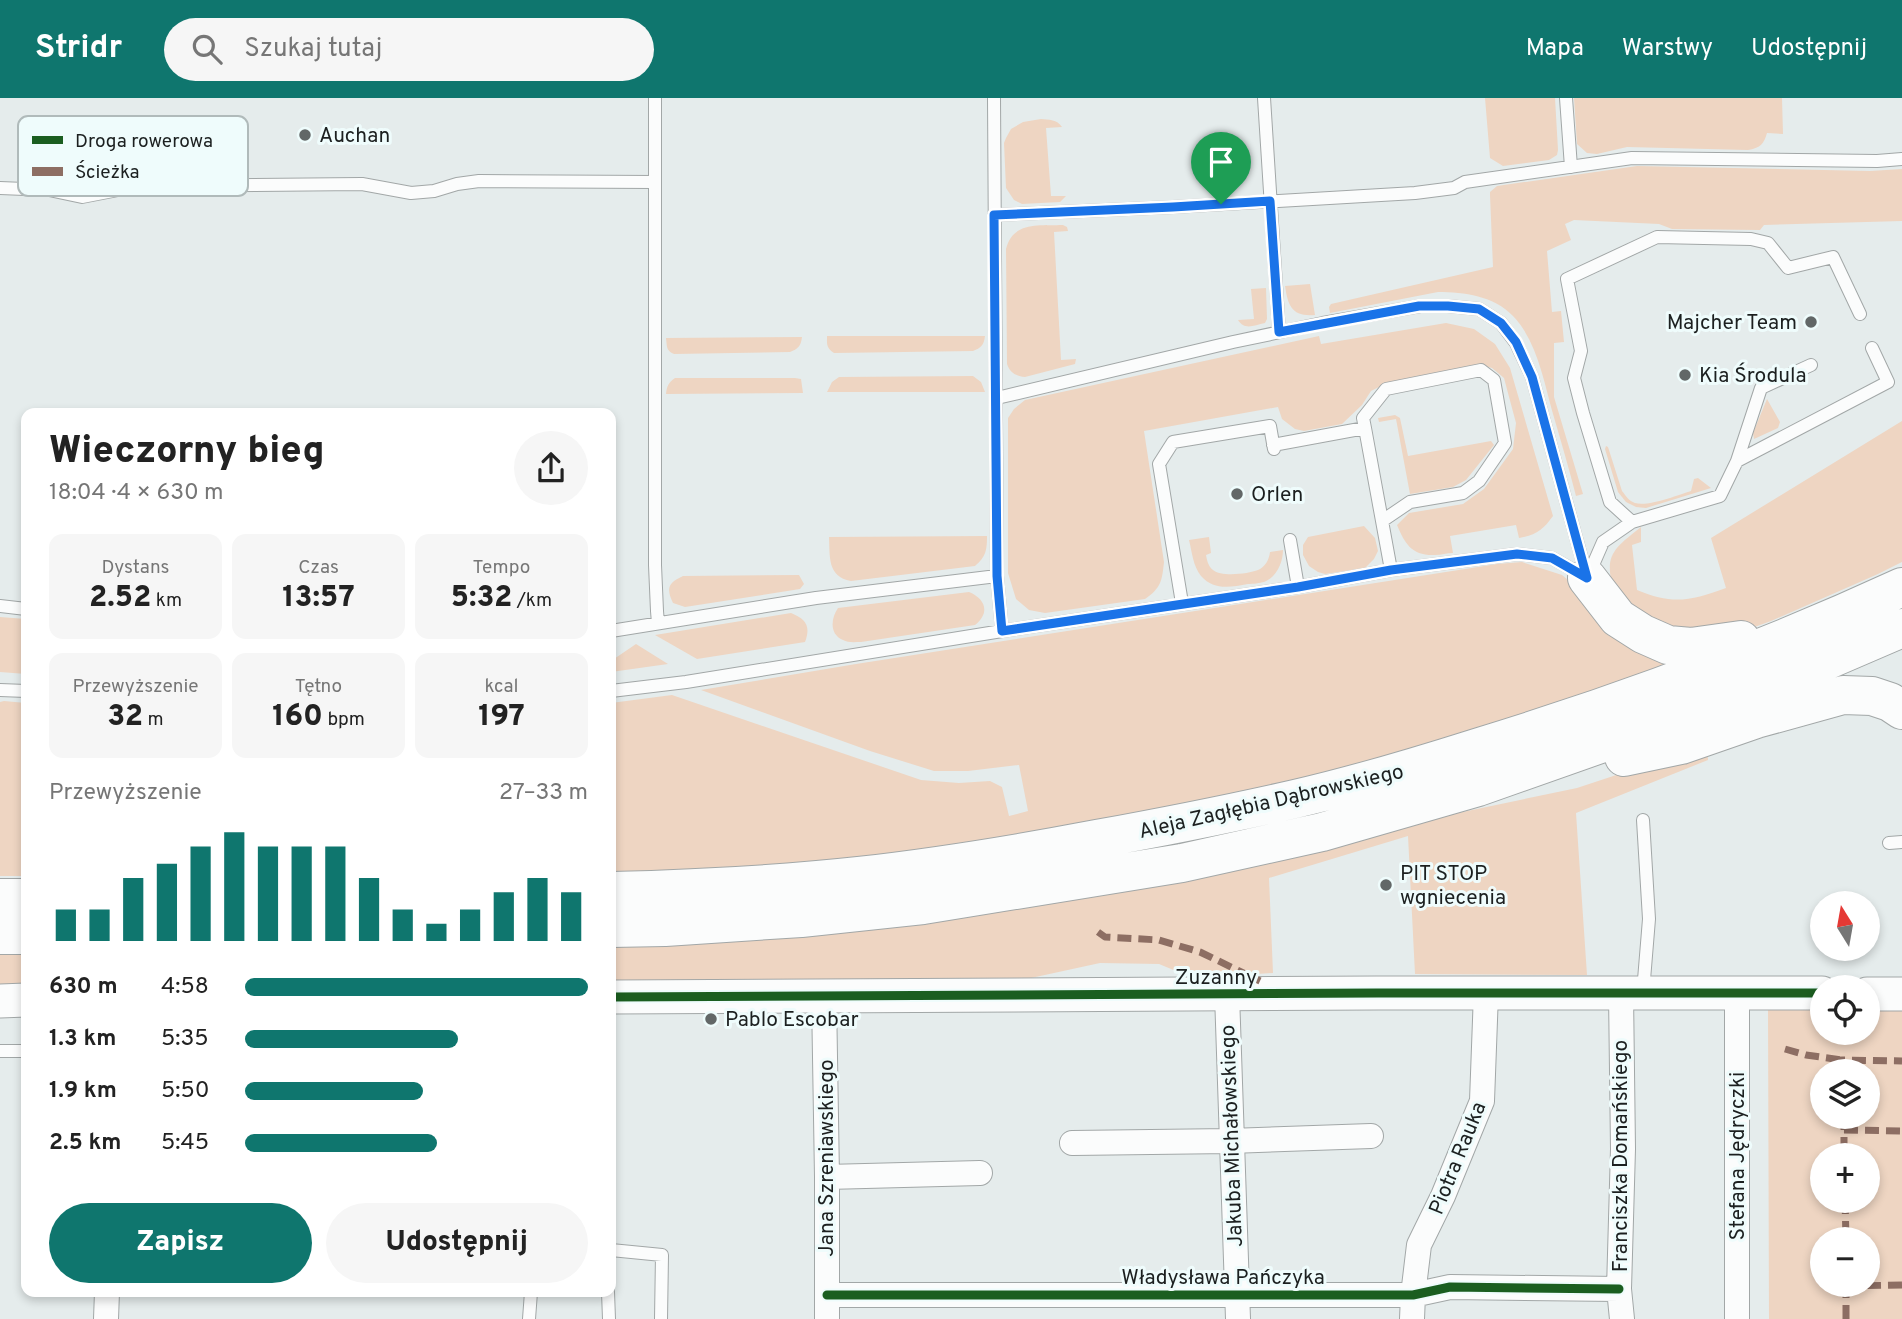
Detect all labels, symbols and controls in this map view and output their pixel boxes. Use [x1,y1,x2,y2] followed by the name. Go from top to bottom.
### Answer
[164,18,654,81] search box
[35,28,122,70] text: Stridr
[188,30,226,68] icon: search
[244,33,382,66] text: Szukaj tutaj
[1526,34,1584,64] text: Mapa
[1622,34,1713,64] text: Warstwy
[1751,34,1867,64] text: Udostępnij
[18,116,248,196] legend
[319,123,390,150] place label: Auchan
[297,127,313,143] marker: Auchan
[75,130,213,154] text: Droga rowerowa
[1191,132,1251,204] pin
[1202,143,1240,181] icon: arrive
[75,160,140,185] text: Ścieżka
[1667,310,1797,337] place label: Majcher Team
[1803,314,1819,330] marker: Majcher Team
[1699,362,1807,390] place label: Kia Środula
[1677,367,1693,383] marker: Kia Środula
[49,428,325,477] text: Wieczorny bieg
[514,431,588,505] button: share
[49,479,224,508] text: 18:04 · 4 × 630 m
[1251,482,1303,509] place label: Orlen
[1229,486,1245,502] marker: Orlen
[101,556,170,580] text: Dystans
[298,556,339,580] text: Czas
[473,556,530,580] text: Tempo
[89,580,151,617] text: 2.52
[282,580,355,617] text: 13:57
[451,580,512,617] text: 5:32
[151,589,182,613] text: km
[512,589,552,613] text: /km
[72,675,199,699] text: Przewyższenie
[295,675,342,699] text: Tętno
[485,675,518,699] text: kcal
[107,699,143,736] text: 32
[272,699,323,736] text: 160
[478,699,525,736] text: 197
[143,708,164,732] text: m
[323,708,365,732] text: bpm
[1136,759,1407,846] street label: Aleja Zagłębia Dąbrowskiego
[49,779,202,808] text: Przewyższenie
[499,779,588,808] text: 27–33 m
[1400,861,1506,912] place label: PIT STOP wgniecenia
[1378,877,1394,893] marker: PIT STOP wgniecenia
[1810,891,1880,961] north arrow
[1810,891,1880,1297] map controls
[1175,965,1257,992] street label: Zuzanny
[49,973,118,1002] text: 630 m
[161,973,209,1002] text: 4:58
[1810,975,1880,1045] button: locate
[725,1007,859,1034] place label: Pablo Escobar
[703,1011,719,1027] marker: Pablo Escobar
[1215,1024,1250,1248] street label: Jakuba Michałowskiego
[49,1025,116,1054] text: 1.3 km
[161,1025,209,1054] text: 5:35
[1608,1040,1635,1272] street label: Franciszka Domańskiego
[814,1059,841,1257] street label: Jana Szreniawskiego
[1810,1059,1880,1129] button: layers
[1725,1072,1752,1240] street label: Stefana Jędryczki
[49,1077,117,1106] text: 1.9 km
[161,1077,209,1106] text: 5:50
[1424,1098,1493,1219] street label: Piotra Rauka
[49,1129,122,1158] text: 2.5 km
[161,1129,209,1158] text: 5:45
[1810,1143,1880,1213] button: +
[49,1203,312,1283] button: Zapisz
[326,1203,588,1283] button: Udostępnij
[1810,1227,1880,1297] button: −
[1121,1265,1325,1292] street label: Władysława Pańczyka

